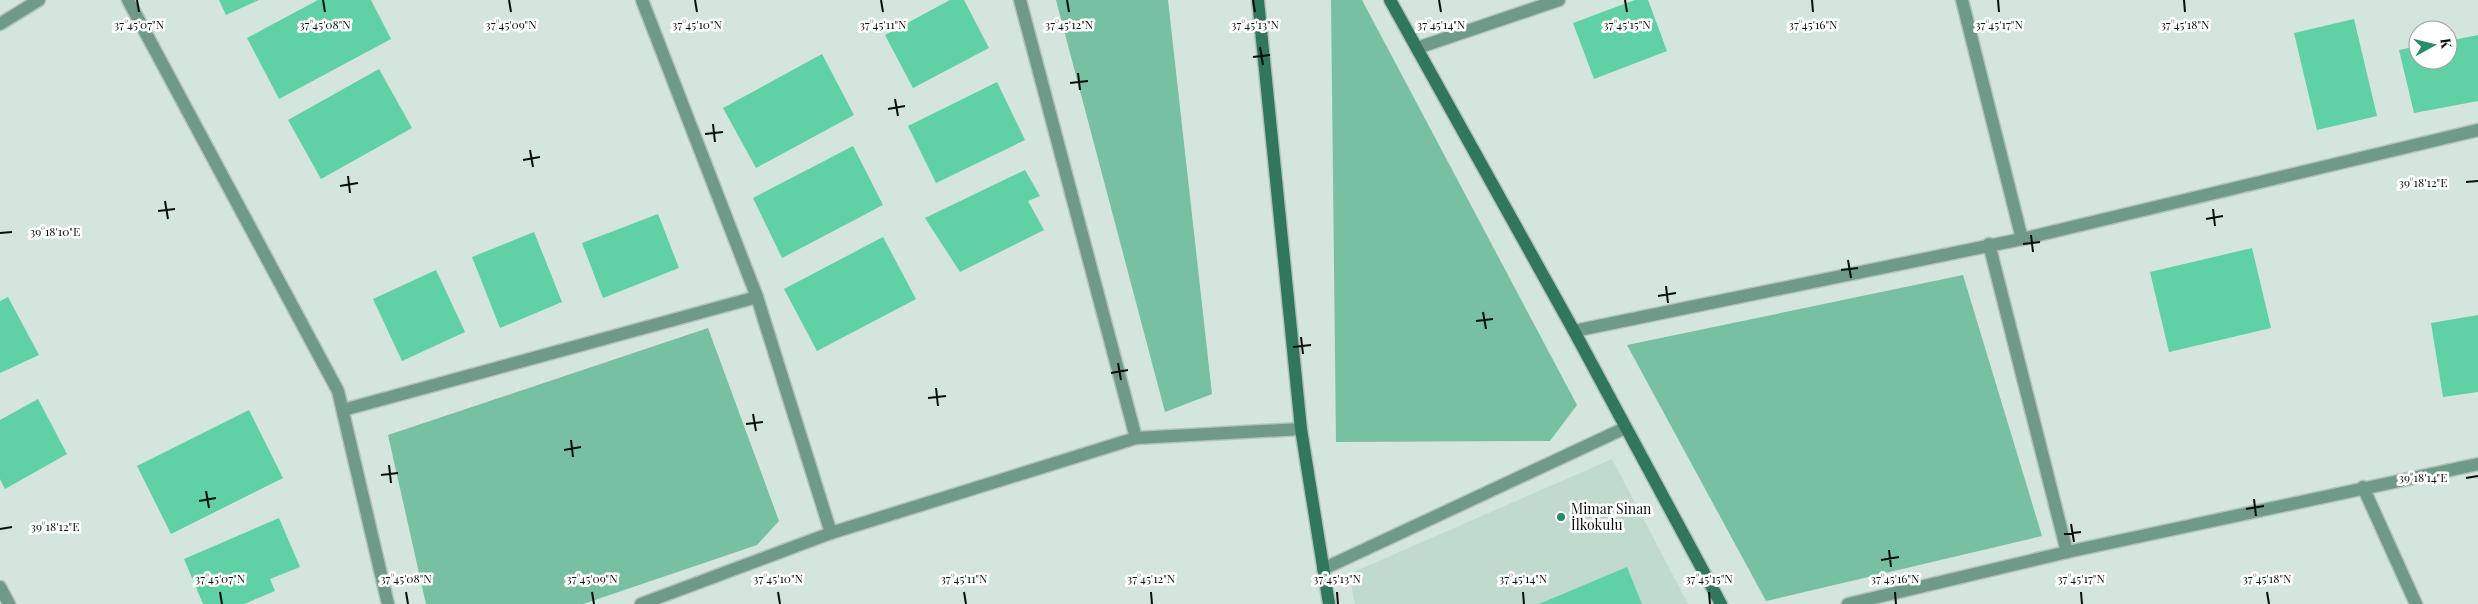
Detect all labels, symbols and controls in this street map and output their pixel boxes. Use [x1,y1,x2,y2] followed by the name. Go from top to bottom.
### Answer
[114,16,165,32] text: 37°45'07"N
[299,16,351,32] text: 37°45'08"N
[485,16,537,32] text: 37°45'09"N
[672,16,722,32] text: 37°45'10"N
[859,16,907,32] text: 37°45'11"N
[1045,16,1094,32] text: 37°45'12"N
[1231,16,1279,32] text: 37°45'13"N
[1417,16,1466,32] text: 37°45'14"N
[1603,16,1651,32] text: 37°45'15"N
[1789,16,1838,32] text: 37°45'16"N
[1975,16,2023,32] text: 37°45'17"N
[2160,16,2210,32] text: 37°45'18"N
[2408,20,2458,70] north arrow
[2436,37,2457,50] text: K
[2398,174,2448,190] text: 39°18'12"E
[30,223,80,239] text: 39°18'10"E
[2398,469,2448,485] text: 39°18'14"E
[1571,499,1652,534] place label: Mimar Sinan İlkokulu
[1555,511,1567,523] marker: Mimar Sinan İlkokulu
[30,518,80,534] text: 39°18'12"E
[195,570,246,586] text: 37°45'07"N
[380,570,432,586] text: 37°45'08"N
[566,570,618,586] text: 37°45'09"N
[753,570,803,586] text: 37°45'10"N
[940,570,988,586] text: 37°45'11"N
[1127,570,1176,586] text: 37°45'12"N
[1313,570,1361,586] text: 37°45'13"N
[1499,570,1548,586] text: 37°45'14"N
[1685,570,1733,586] text: 37°45'15"N
[1871,570,1920,586] text: 37°45'16"N
[2057,570,2105,586] text: 37°45'17"N
[2242,570,2292,586] text: 37°45'18"N

